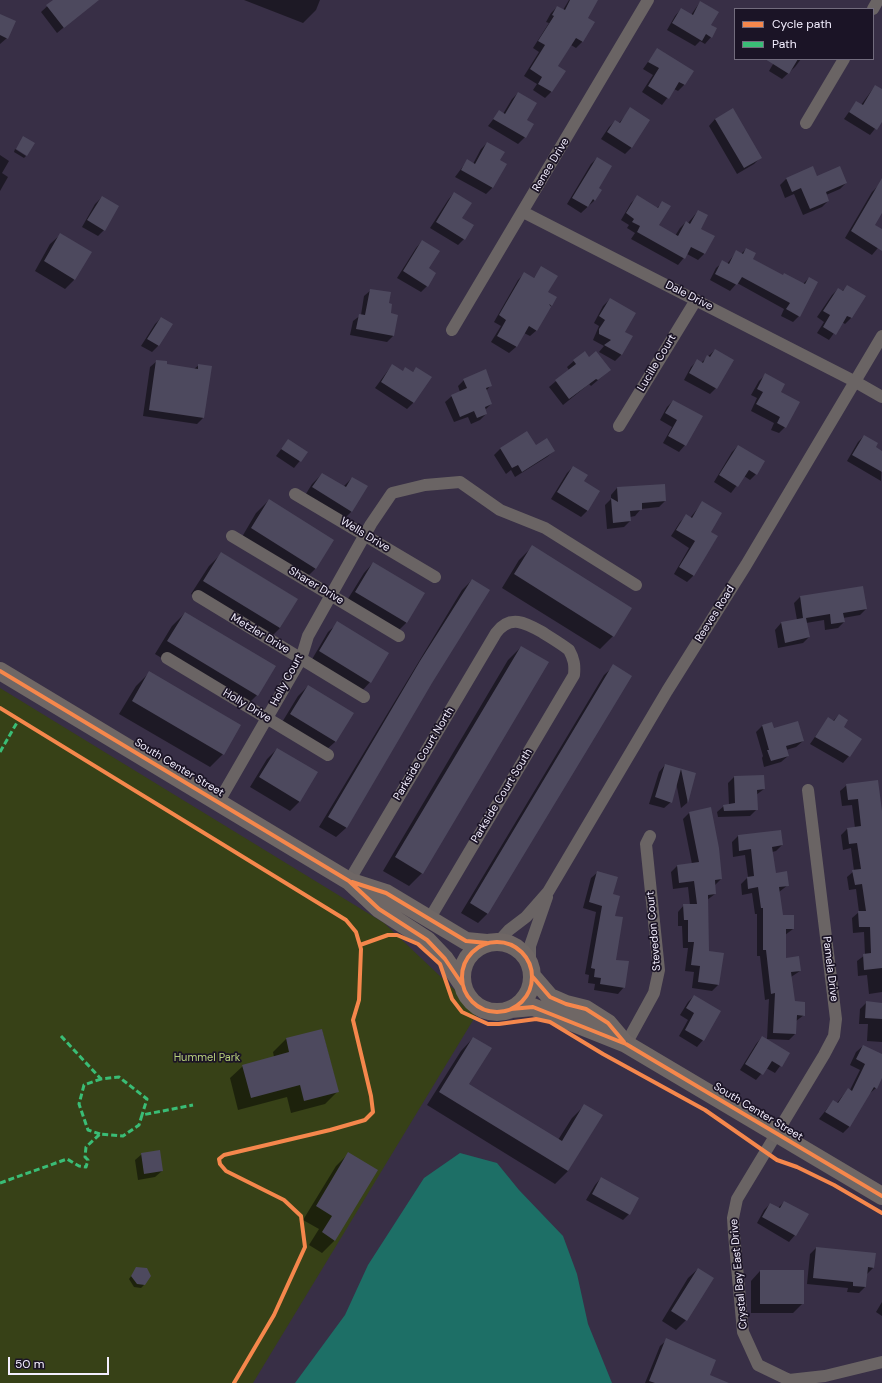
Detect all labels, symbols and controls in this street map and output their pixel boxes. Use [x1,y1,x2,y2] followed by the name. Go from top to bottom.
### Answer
[734,8,874,60] legend
[772,16,832,32] text: Cycle path
[772,36,797,52] text: Path
[530,136,572,194] street label: Renee Drive
[663,278,715,314] street label: Dale Drive
[635,332,679,394] street label: Lucille Court
[338,515,392,555] street label: Wells Drive
[286,564,346,608] street label: Sharer Drive
[692,583,738,645] street label: Reeves Road
[228,611,292,657] street label: Metzler Drive
[268,652,306,708] street label: Holly Court
[220,686,274,726] street label: Holly Drive
[391,705,457,803] street label: Parkside Court North
[132,736,226,800] street label: South Center Street
[469,747,535,845] street label: Parkside Court South
[644,891,664,971] street label: Stevedon Court
[819,936,841,1002] street label: Pamela Drive
[174,1051,240,1065] park label: Hummel Park
[711,1080,805,1144] street label: South Center Street
[728,1218,750,1330] street label: Crystal Bay East Drive
[10,1349,111,1375] scale bar
[15,1356,44,1372] text: 50 m

